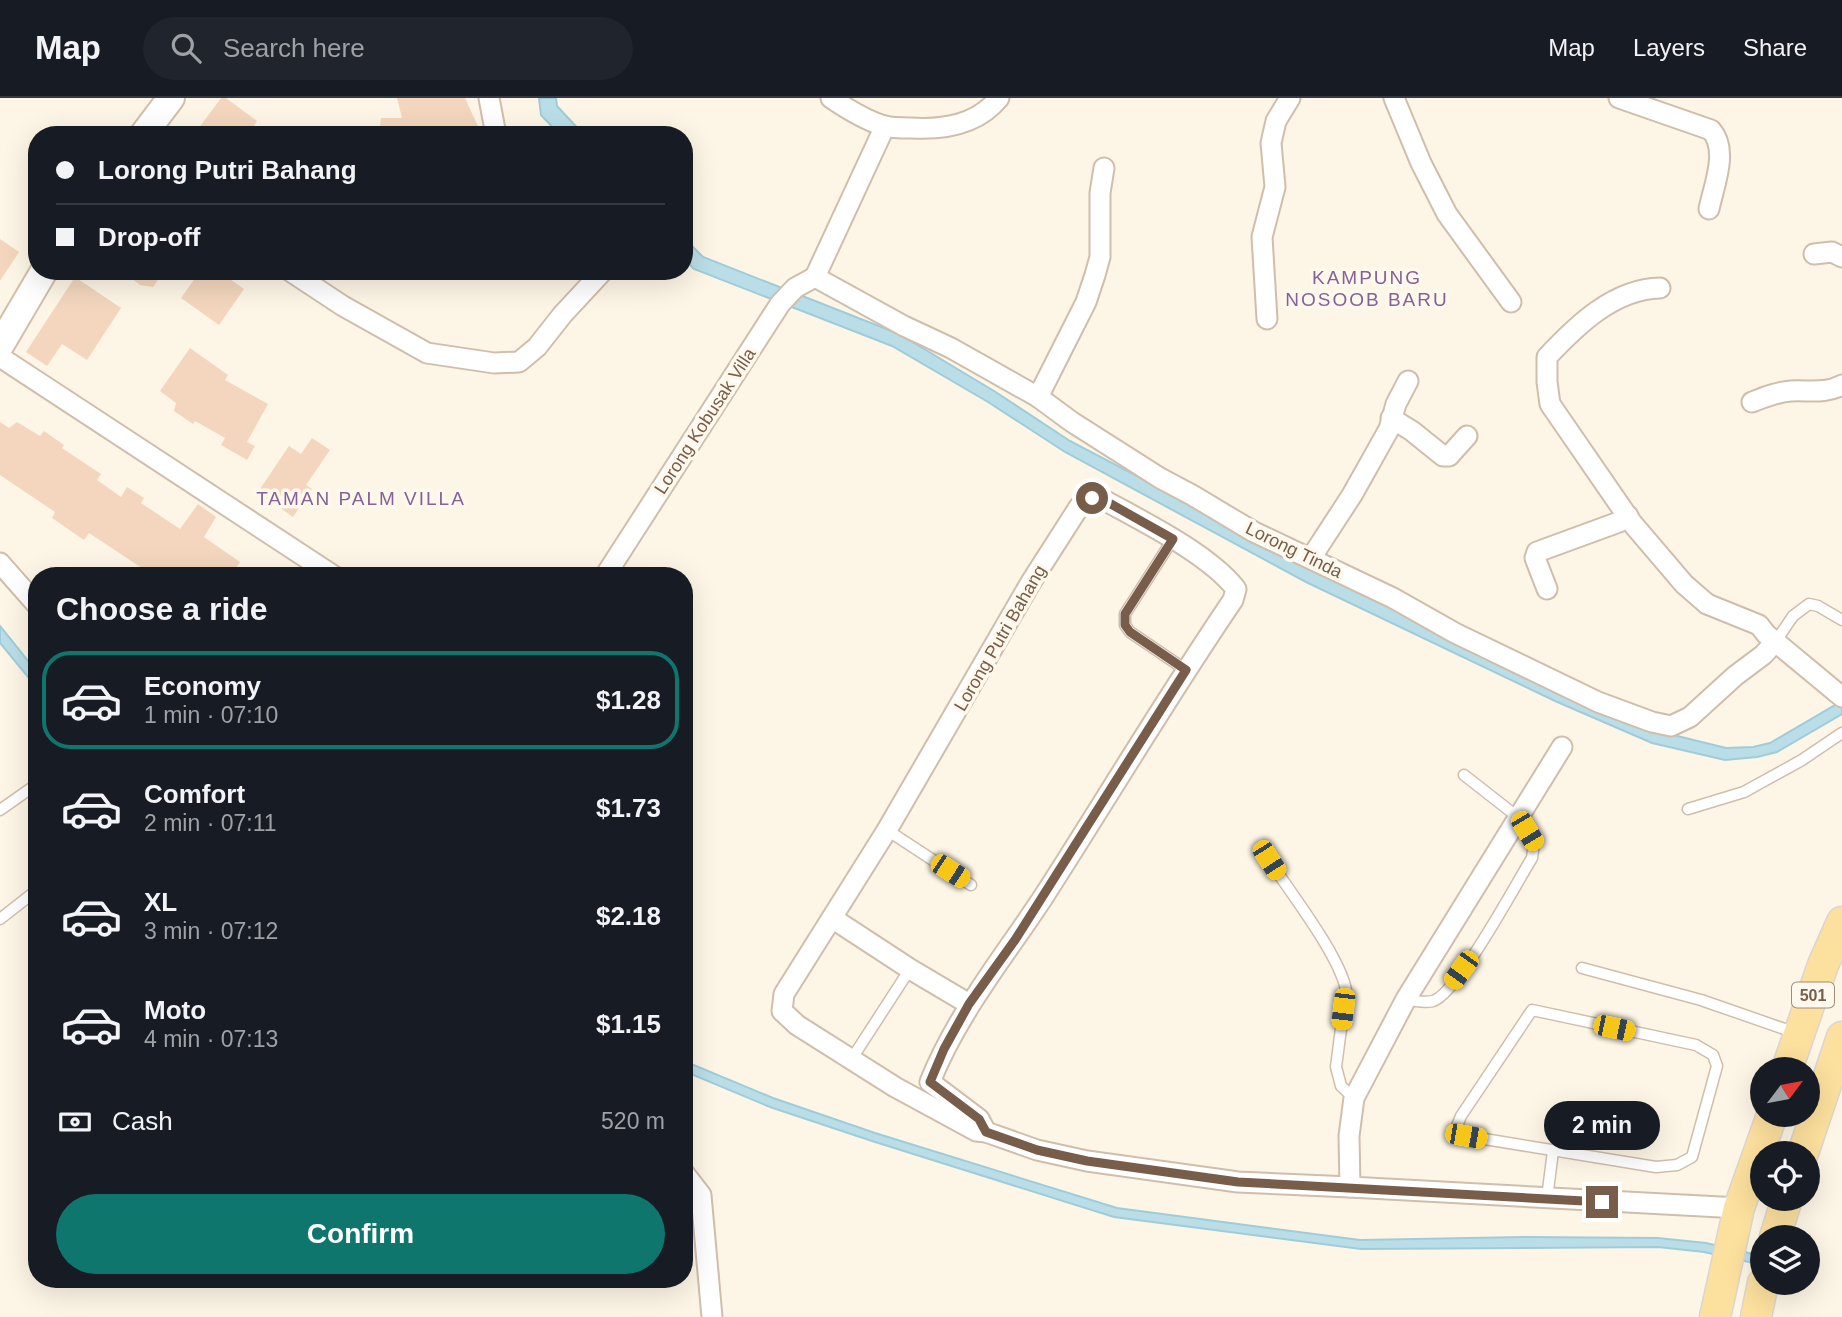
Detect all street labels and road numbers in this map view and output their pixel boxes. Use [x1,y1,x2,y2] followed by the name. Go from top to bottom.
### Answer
[650,344,760,498] street label: Lorong Kobusak Villa
[1242,518,1346,582] street label: Lorong Tinda
[950,561,1050,715] street label: Lorong Putri Bahang
[1792,982,1834,1007] road number: 501

